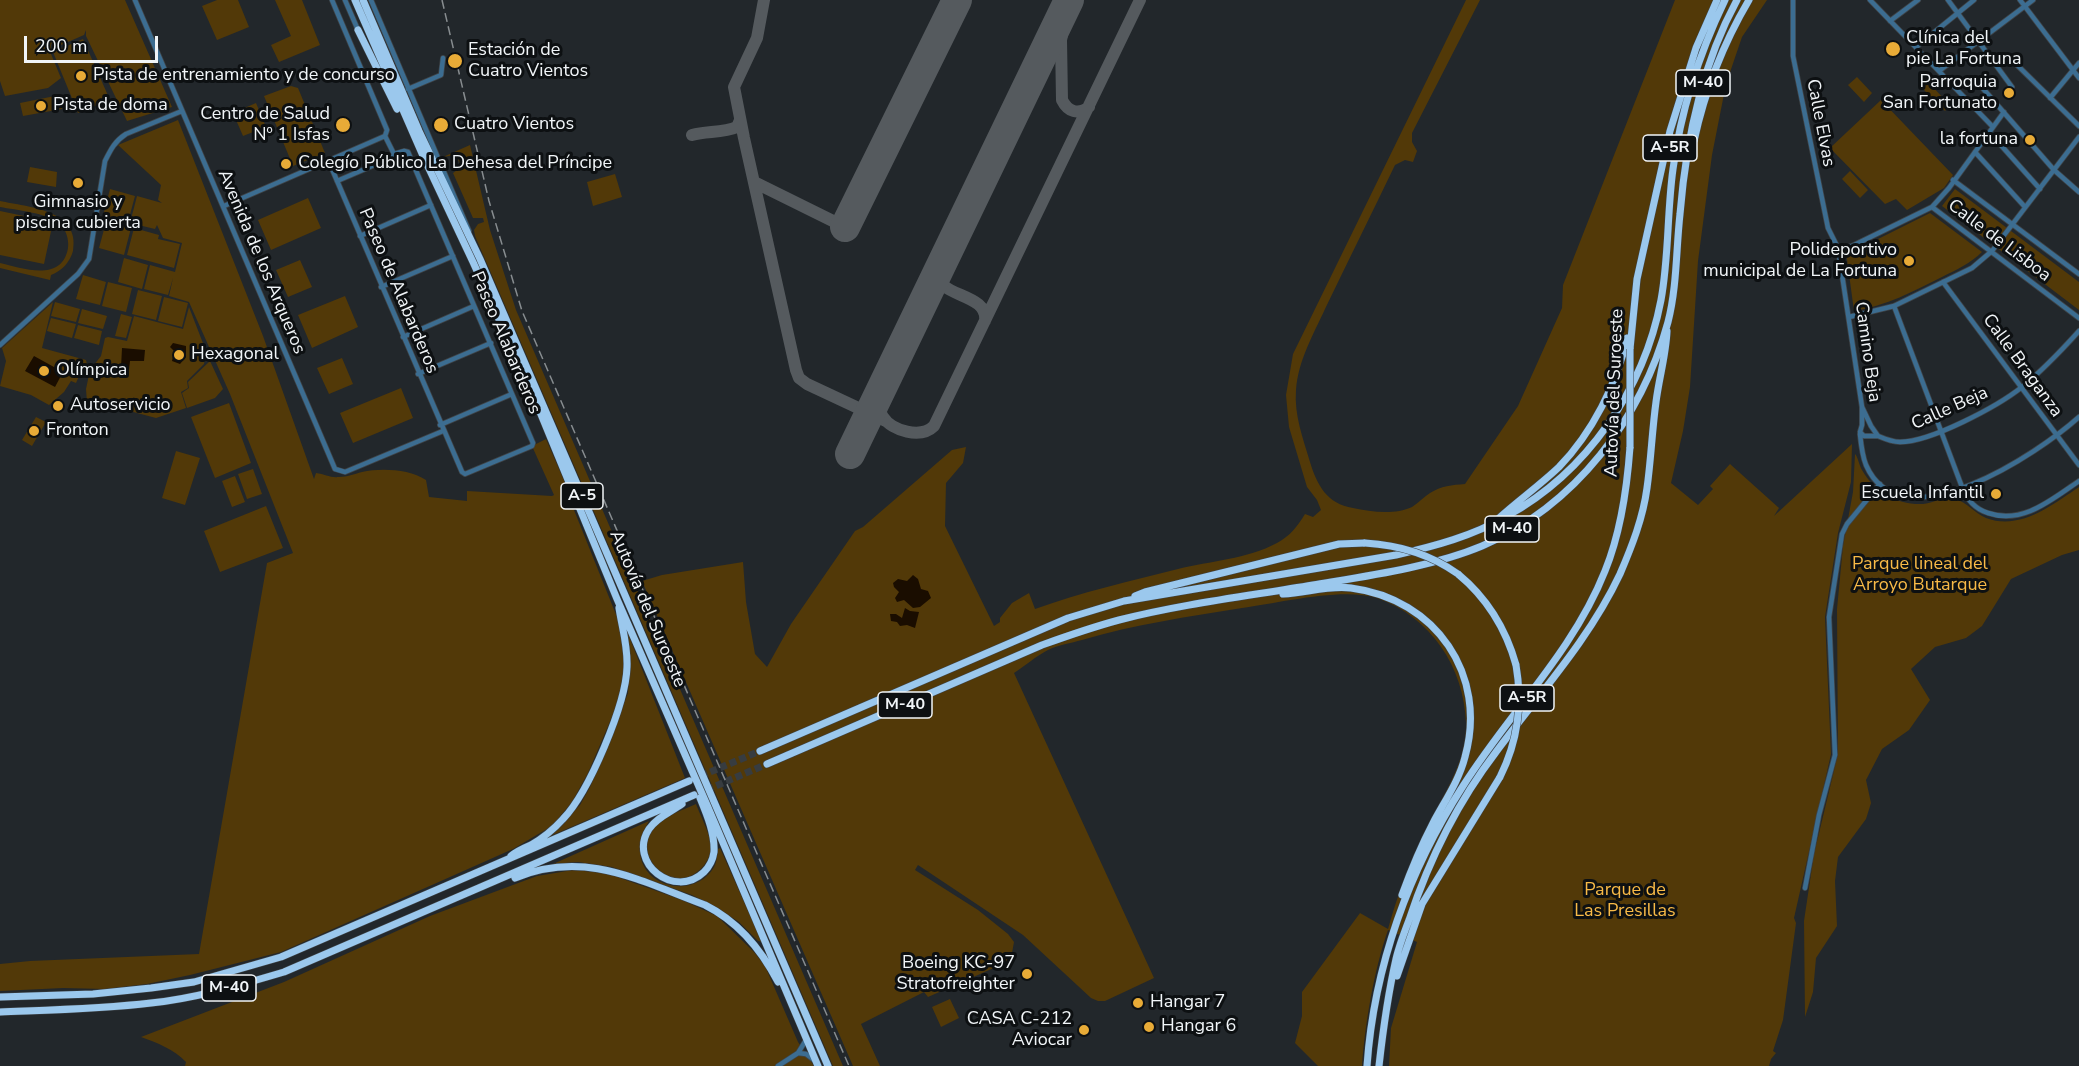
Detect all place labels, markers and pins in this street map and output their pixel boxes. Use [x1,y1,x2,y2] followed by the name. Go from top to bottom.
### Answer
[1906,28,2021,70] place label: Clínica del pie La Fortuna
[468,40,588,82] place label: Estación de Cuatro Vientos
[1884,40,1902,58] marker: Clínica del pie La Fortuna
[446,52,464,70] marker: Estación de Cuatro Vientos
[93,65,395,87] place label: Pista de entrenamiento y de concurso
[74,69,88,83] marker: Pista de entrenamiento y de concurso
[1883,72,1997,115] place label: Parroquia San Fortunato
[2002,86,2016,100] marker: Parroquia San Fortunato
[53,95,168,117] place label: Pista de doma
[34,99,48,113] marker: Pista de doma
[200,104,330,146] place label: Centro de Salud Nº 1 Isfas
[454,114,574,136] place label: Cuatro Vientos
[334,116,352,134] marker: Centro de Salud Nº 1 Isfas
[432,116,450,134] marker: Cuatro Vientos
[1940,129,2018,151] place label: la fortuna
[2023,133,2037,147] marker: la fortuna
[298,153,612,175] place label: Colegío Público La Dehesa del Príncipe
[279,157,293,171] marker: Colegío Público La Dehesa del Príncipe
[71,176,85,190] marker: Gimnasio y piscina cubierta
[15,192,141,234] place label: Gimnasio y piscina cubierta
[1703,240,1897,282] place label: Polideportivo municipal de La Fortuna
[1902,254,1916,268] marker: Polideportivo municipal de La Fortuna
[191,344,279,366] place label: Hexagonal
[172,348,186,362] marker: Hexagonal
[56,360,127,382] place label: Olímpica
[37,364,51,378] marker: Olímpica
[70,395,171,417] place label: Autoservicio
[51,399,65,413] marker: Autoservicio
[46,420,109,442] place label: Fronton
[27,424,41,438] marker: Fronton
[1861,483,1984,505] place label: Escuela Infantil
[1989,487,2003,501] marker: Escuela Infantil
[897,953,1015,996] place label: Boeing KC-97 Stratofreighter
[1020,967,1034,981] marker: Boeing KC-97 Stratofreighter
[1150,992,1225,1014] place label: Hangar 7
[1131,996,1145,1010] marker: Hangar 7
[967,1009,1072,1052] place label: CASA C-212 Aviocar
[1161,1016,1236,1038] place label: Hangar 6
[1142,1020,1156,1034] marker: Hangar 6
[1077,1023,1091,1037] marker: CASA C-212 Aviocar

